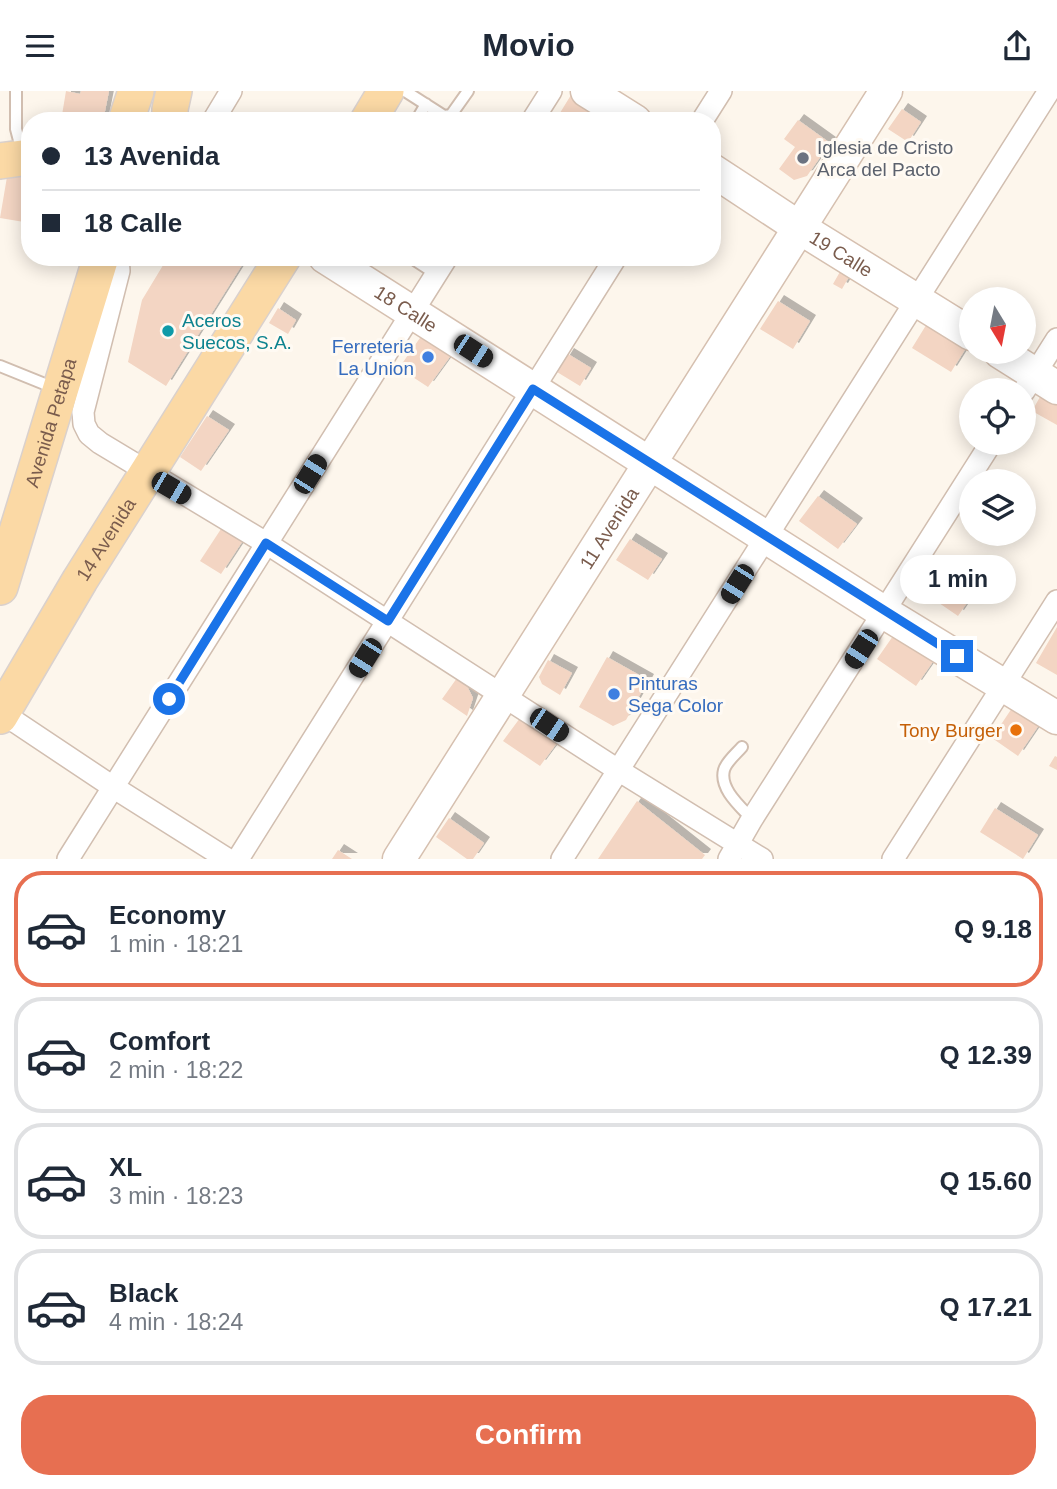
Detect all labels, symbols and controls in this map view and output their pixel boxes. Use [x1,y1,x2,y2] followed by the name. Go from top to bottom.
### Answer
[21,27,59,65] icon: menu
[482,27,575,63] text: Movio
[998,27,1036,65] icon: share
[817,137,953,180] place label: Iglesia de Cristo Arca del Pacto
[84,141,219,171] text: 13 Avenida
[795,150,811,166] marker: Iglesia de Cristo Arca del Pacto
[84,208,182,238] text: 18 Calle
[806,227,876,281] street label: 19 Calle
[371,281,441,337] street label: 18 Calle
[959,287,1036,364] north arrow
[959,287,1036,546] map controls
[182,310,292,353] place label: Aceros Suecos, S.A.
[160,323,176,339] marker: Aceros Suecos, S.A.
[450,331,497,371] car
[332,336,414,379] place label: Ferreteria La Union
[420,349,436,365] marker: Ferreteria La Union
[21,355,81,490] street label: Avenida Petapa
[959,378,1036,455] button: locate
[290,451,331,497] car
[148,468,195,508] car
[959,469,1036,546] button: layers
[576,483,643,573] street label: 11 Avenida
[72,494,140,585] street label: 14 Avenida
[899,554,1015,603] callout: 1 min
[717,561,758,607] car
[928,566,988,592] text: 1 min
[841,626,882,672] car
[345,635,386,681] car
[941,640,973,672] route end
[628,673,724,716] place label: Pinturas Sega Color
[153,683,185,715] route start
[606,686,622,702] marker: Pinturas Sega Color
[526,705,573,745] car
[900,720,1003,741] place label: Tony Burger
[1008,722,1024,738] marker: Tony Burger
[25,898,88,961] icon: car
[109,900,226,930] text: Economy
[954,914,1032,944] text: Q 9.18
[109,931,243,957] text: 1 min · 18:21
[25,1024,88,1087] icon: car
[109,1026,210,1056] text: Comfort
[939,1040,1032,1070] text: Q 12.39
[109,1057,243,1083] text: 2 min · 18:22
[25,1150,88,1213] icon: car
[109,1152,142,1182] text: XL
[939,1166,1032,1196] text: Q 15.60
[109,1183,243,1209] text: 3 min · 18:23
[25,1276,88,1339] icon: car
[109,1278,178,1308] text: Black
[939,1292,1032,1322] text: Q 17.21
[109,1309,243,1335] text: 4 min · 18:24
[21,1395,1036,1475] button: Confirm

